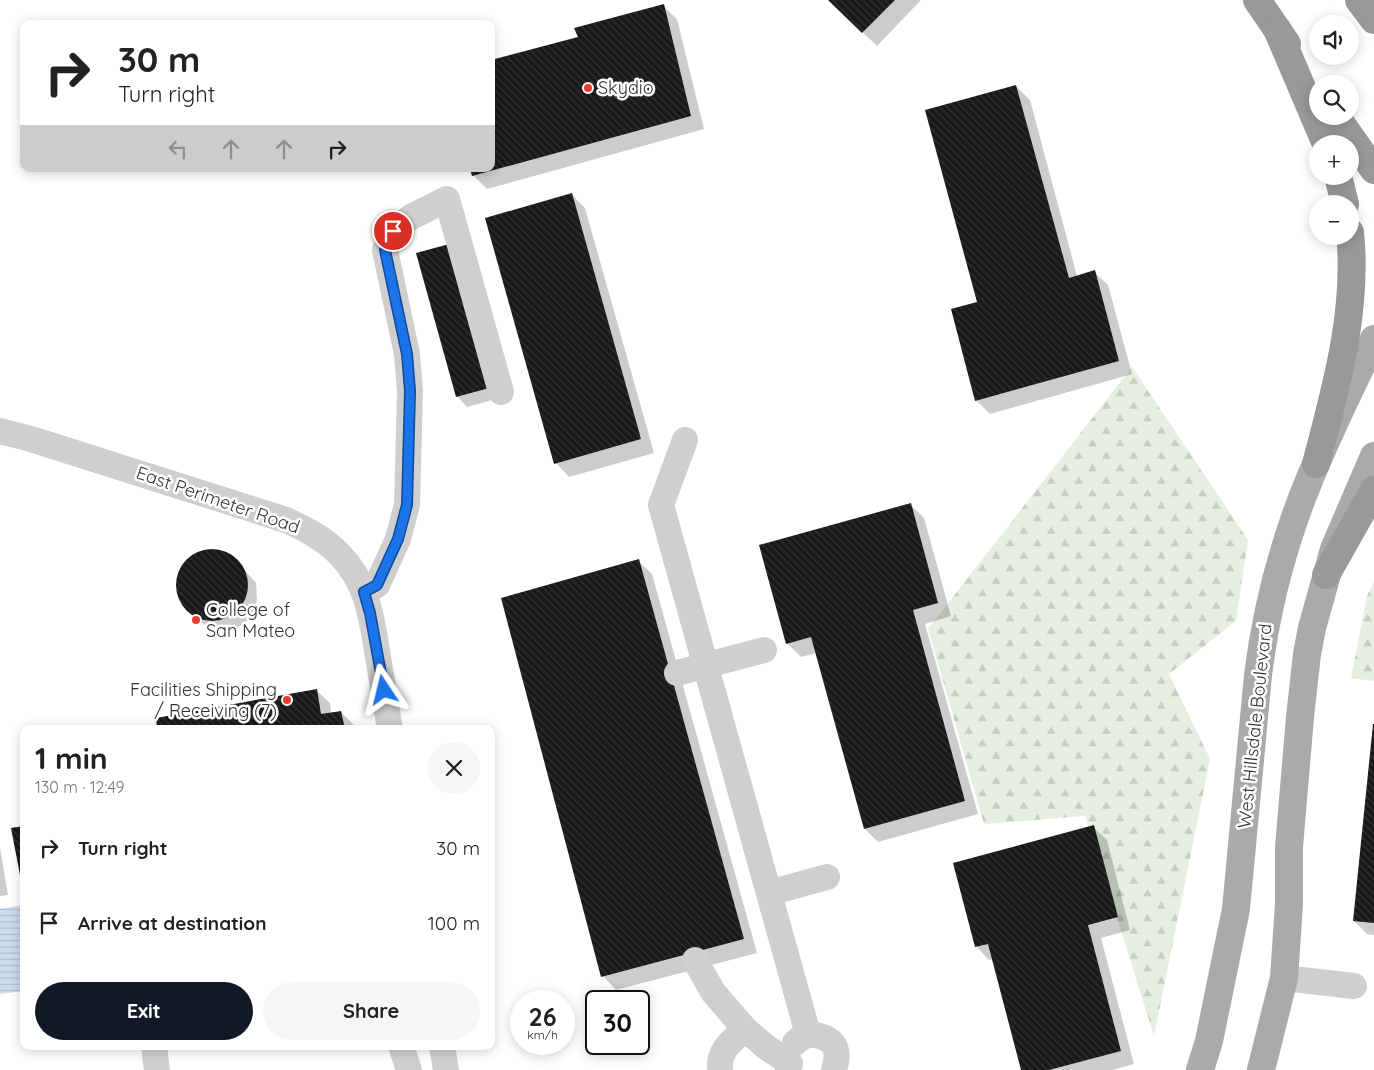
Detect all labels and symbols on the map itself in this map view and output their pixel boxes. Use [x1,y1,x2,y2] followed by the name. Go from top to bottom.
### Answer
[598,76,654,99] place label: Skydio
[582,82,594,94] marker: Skydio
[372,210,414,252] pin
[133,461,303,538] street label: East Perimeter Road
[206,598,295,642] place label: College of San Mateo
[190,614,202,626] marker: College of San Mateo
[1232,622,1277,830] street label: West Hillsdale Boulevard
[357,663,409,715] position arrow
[130,678,277,722] place label: Facilities Shipping / Receiving (7)
[281,694,293,706] marker: Facilities Shipping / Receiving (7)
[585,990,650,1055] speed limit sign: 30

